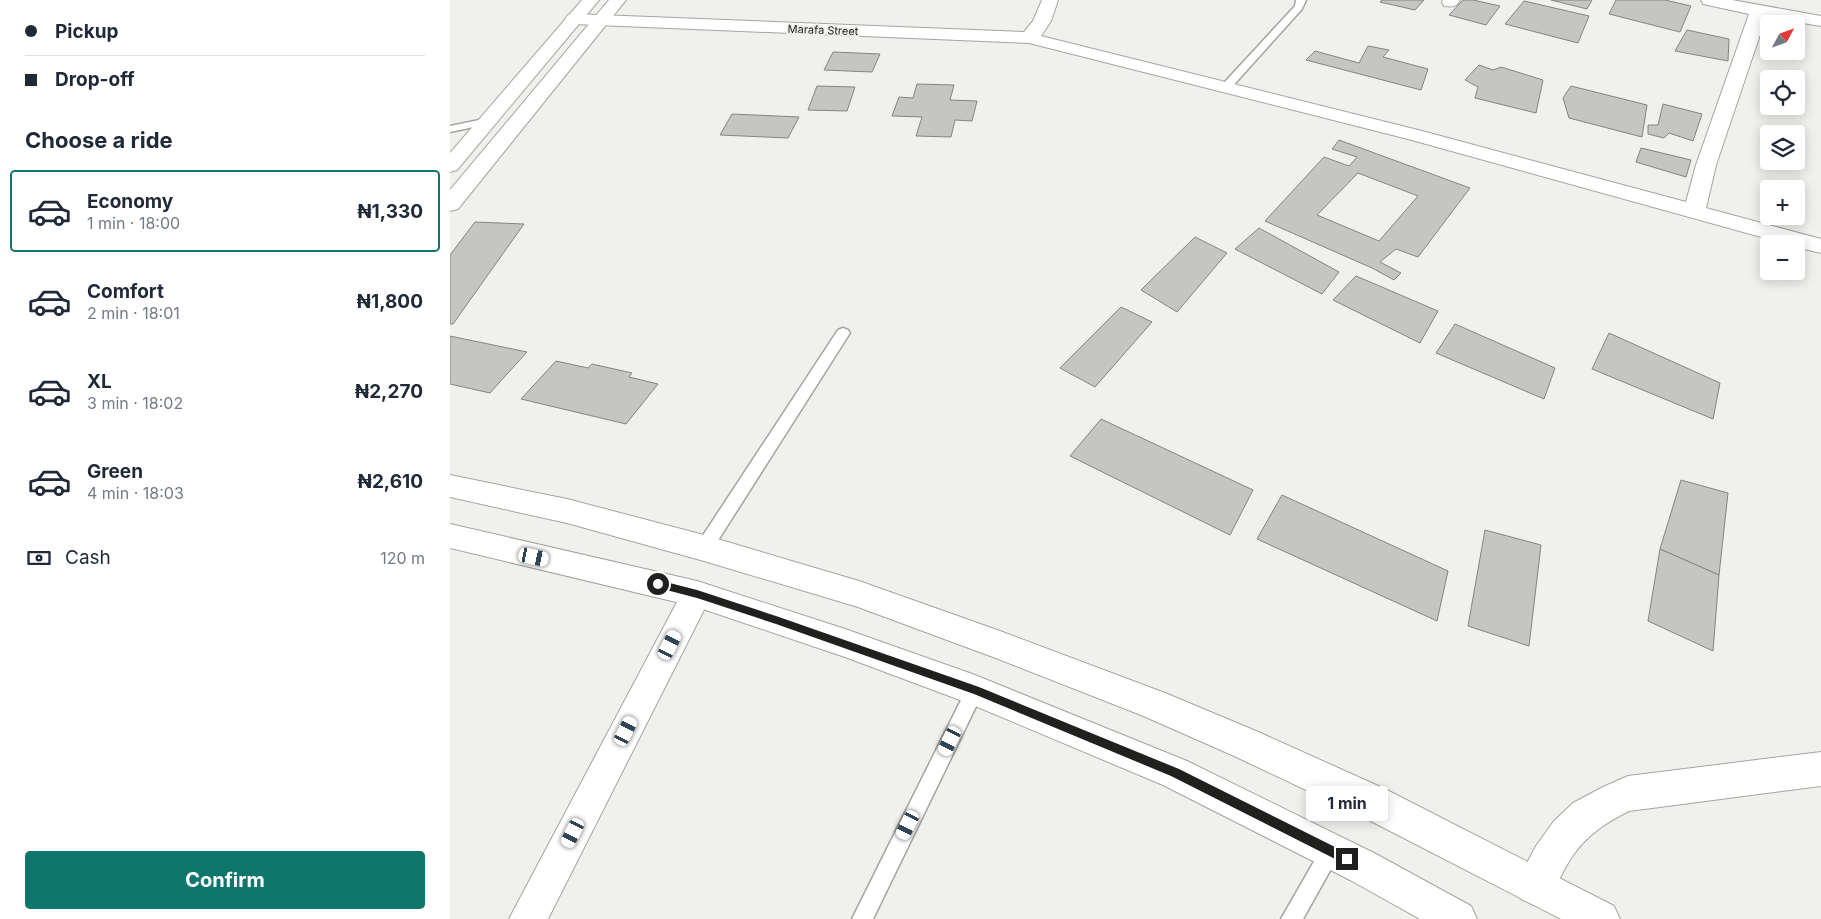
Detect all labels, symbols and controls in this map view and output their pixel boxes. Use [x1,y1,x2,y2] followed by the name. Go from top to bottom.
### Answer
[1760,15,1805,60] north arrow
[1760,15,1805,280] map controls
[55,20,118,43] text: Pickup
[787,22,859,38] street label: Marafa Street
[55,68,135,91] text: Drop-off
[1760,70,1805,115] button: locate
[1760,125,1805,170] button: layers
[25,127,173,153] text: Choose a ride
[1760,180,1805,225] button: +
[27,189,72,234] icon: car
[87,190,173,213] text: Economy
[357,200,423,223] text: ₦1,330
[87,213,180,233] text: 1 min · 18:00
[1760,235,1805,280] button: −
[27,279,72,324] icon: car
[87,280,164,303] text: Comfort
[357,290,423,313] text: ₦1,800
[87,303,180,323] text: 2 min · 18:01
[27,369,72,414] icon: car
[87,370,112,393] text: XL
[355,380,423,403] text: ₦2,270
[87,393,183,413] text: 3 min · 18:02
[27,459,72,504] icon: car
[87,460,143,483] text: Green
[358,470,423,493] text: ₦2,610
[87,483,184,503] text: 4 min · 18:03
[25,544,53,572] icon: cash
[65,546,111,569] text: Cash
[517,547,550,567] car
[380,548,425,568] text: 120 m
[647,573,669,595] route start
[656,628,683,662] car
[612,714,639,748] car
[936,724,963,758] car
[1306,786,1388,822] callout: 1 min
[1327,793,1367,813] text: 1 min
[894,808,921,842] car
[559,816,586,850] car
[1336,848,1358,870] route end
[25,851,425,909] button: Confirm

